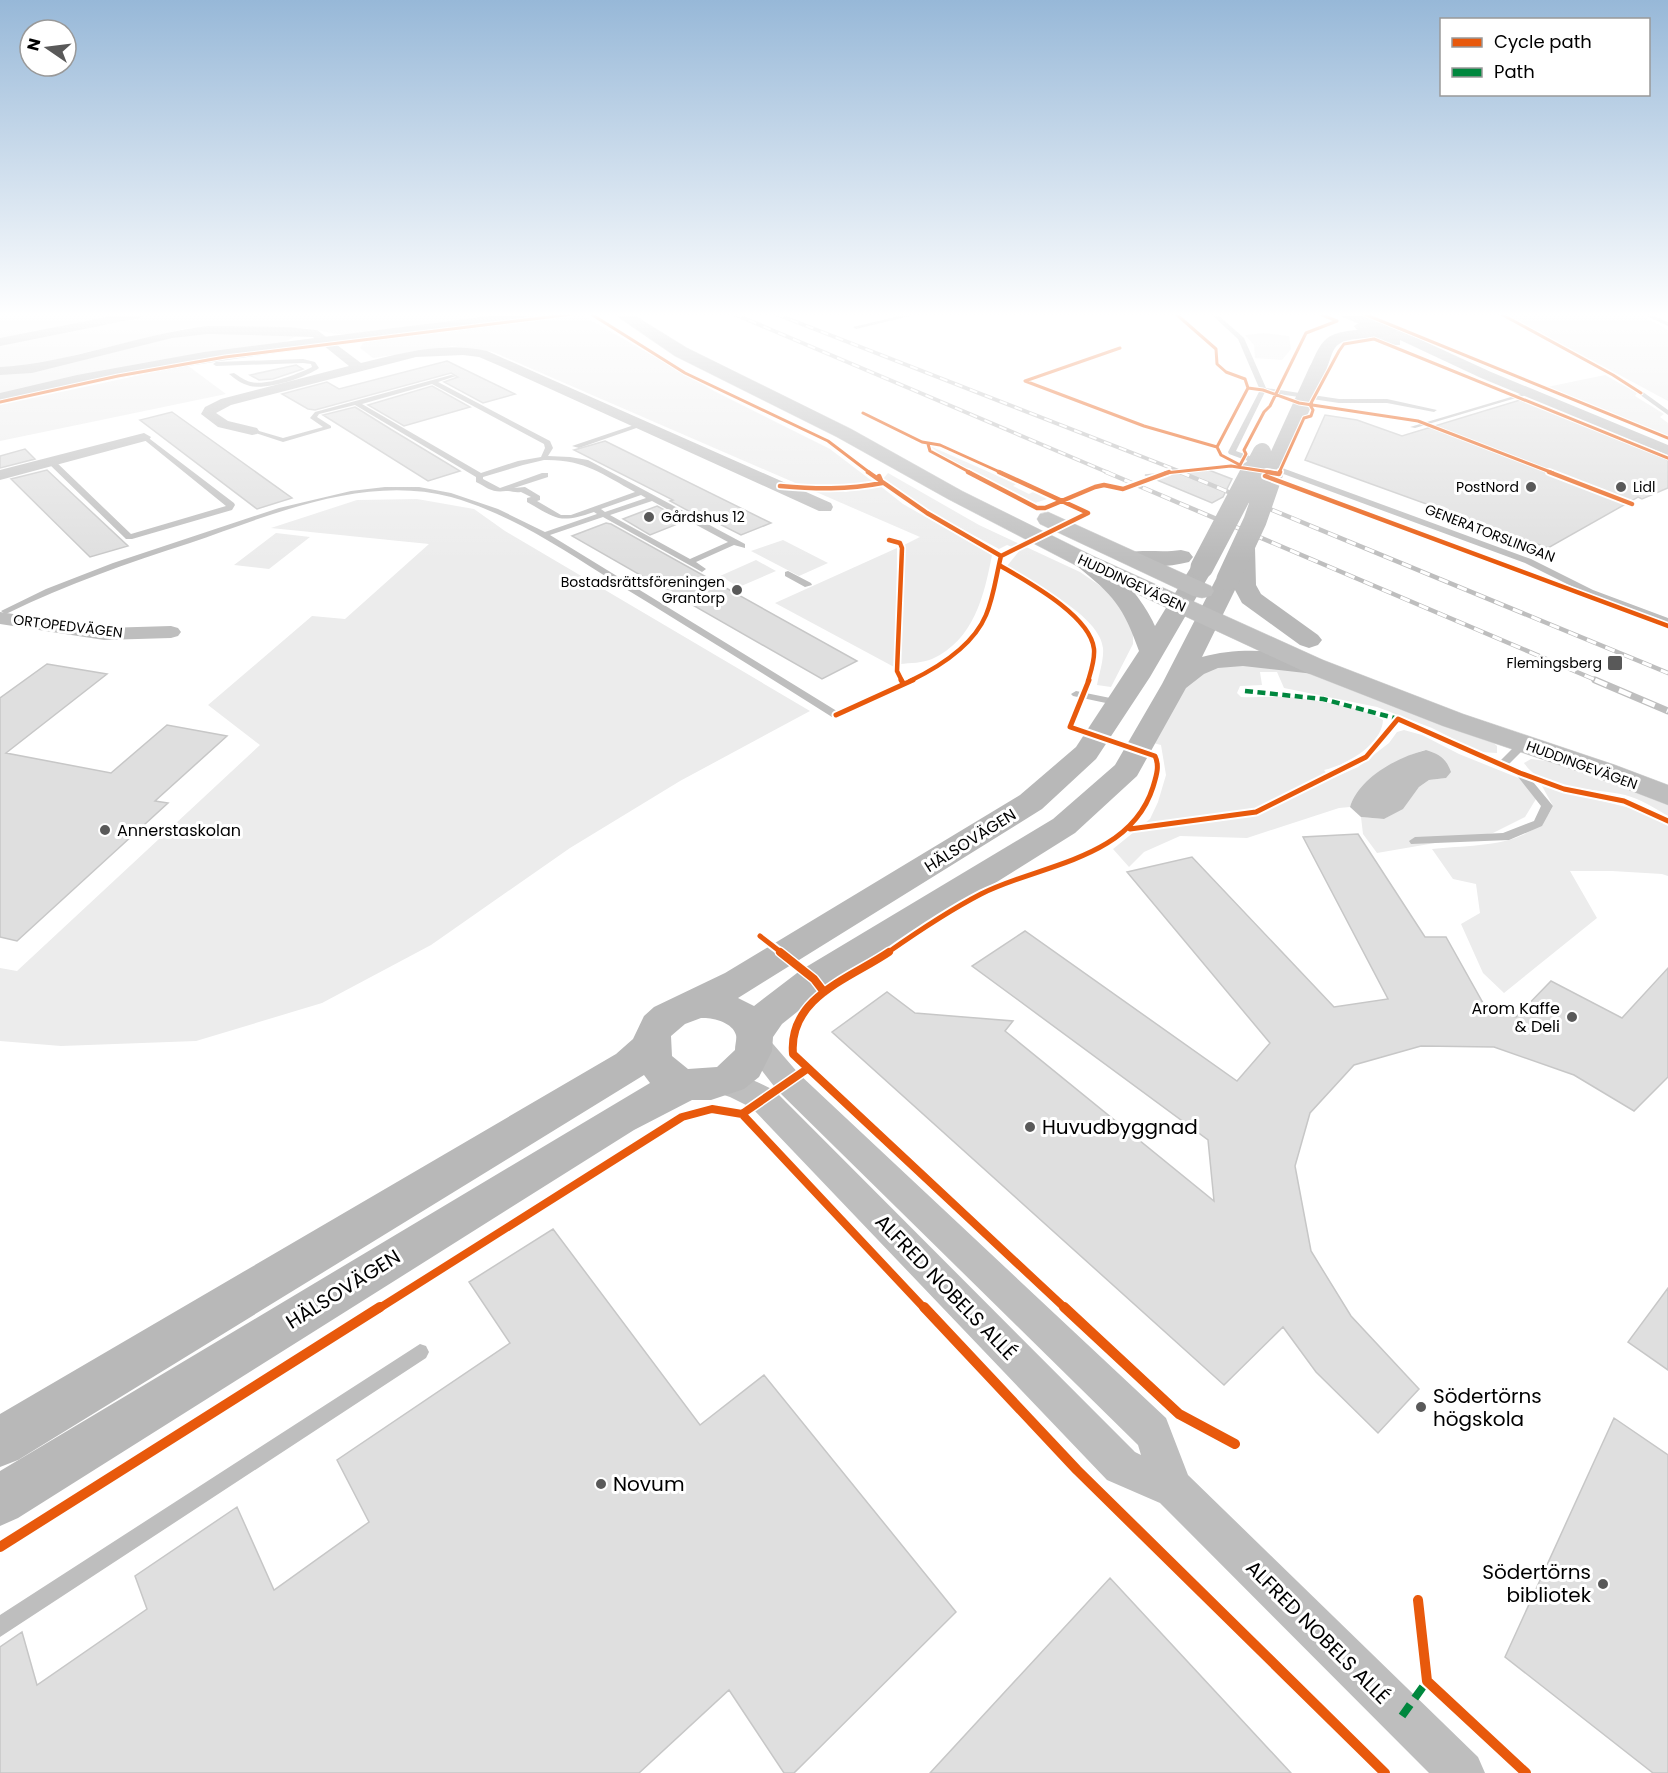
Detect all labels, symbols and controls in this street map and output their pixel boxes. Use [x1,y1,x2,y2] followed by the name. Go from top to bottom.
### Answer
[18,18,78,78] north arrow
[1440,18,1650,96] legend
[1494,29,1592,54] text: Cycle path
[21,36,47,53] text: N
[1494,59,1535,84] text: Path
[1456,477,1519,497] place label: PostNord
[1633,477,1655,497] place label: Lidl
[1524,480,1538,494] marker: PostNord
[1614,480,1628,494] marker: Lidl
[1422,499,1558,567] street label: GENERATORSLINGAN
[661,507,745,527] place label: Gårdshus 12
[642,510,656,524] marker: Gårdshus 12
[1075,549,1189,617] street label: HUDDINGEVÄGEN
[561,572,725,608] place label: Bostadsrättsföreningen Grantorp
[730,583,744,597] marker: Bostadsrättsföreningen Grantorp
[12,609,124,643] street label: ORTOPEDVÄGEN
[1506,653,1602,673] place label: Flemingsberg
[1606,654,1624,672] marker: Flemingsberg
[1524,736,1640,794] street label: HUDDINGEVÄGEN
[920,803,1021,878] street label: HÄLSOVÄGEN
[117,819,241,842] place label: Annerstaskolan
[98,823,112,837] marker: Annerstaskolan
[1471,997,1560,1038] place label: Arom Kaffe & Deli
[1565,1010,1579,1024] marker: Arom Kaffe & Deli
[1042,1113,1198,1141] place label: Huvudbyggnad
[1023,1120,1037,1134] marker: Huvudbyggnad
[869,1208,1023,1366] street label: ALFRED NOBELS ALLÉ
[280,1243,406,1335] street label: HÄLSOVÄGEN
[1433,1382,1542,1433] place label: Södertörns högskola
[1414,1400,1428,1414] marker: Södertörns högskola
[613,1470,684,1498] place label: Novum
[594,1477,608,1491] marker: Novum
[1240,1554,1396,1710] street label: ALFRED NOBELS ALLÉ
[1482,1558,1592,1609] place label: Södertörns bibliotek
[1596,1577,1610,1591] marker: Södertörns bibliotek

